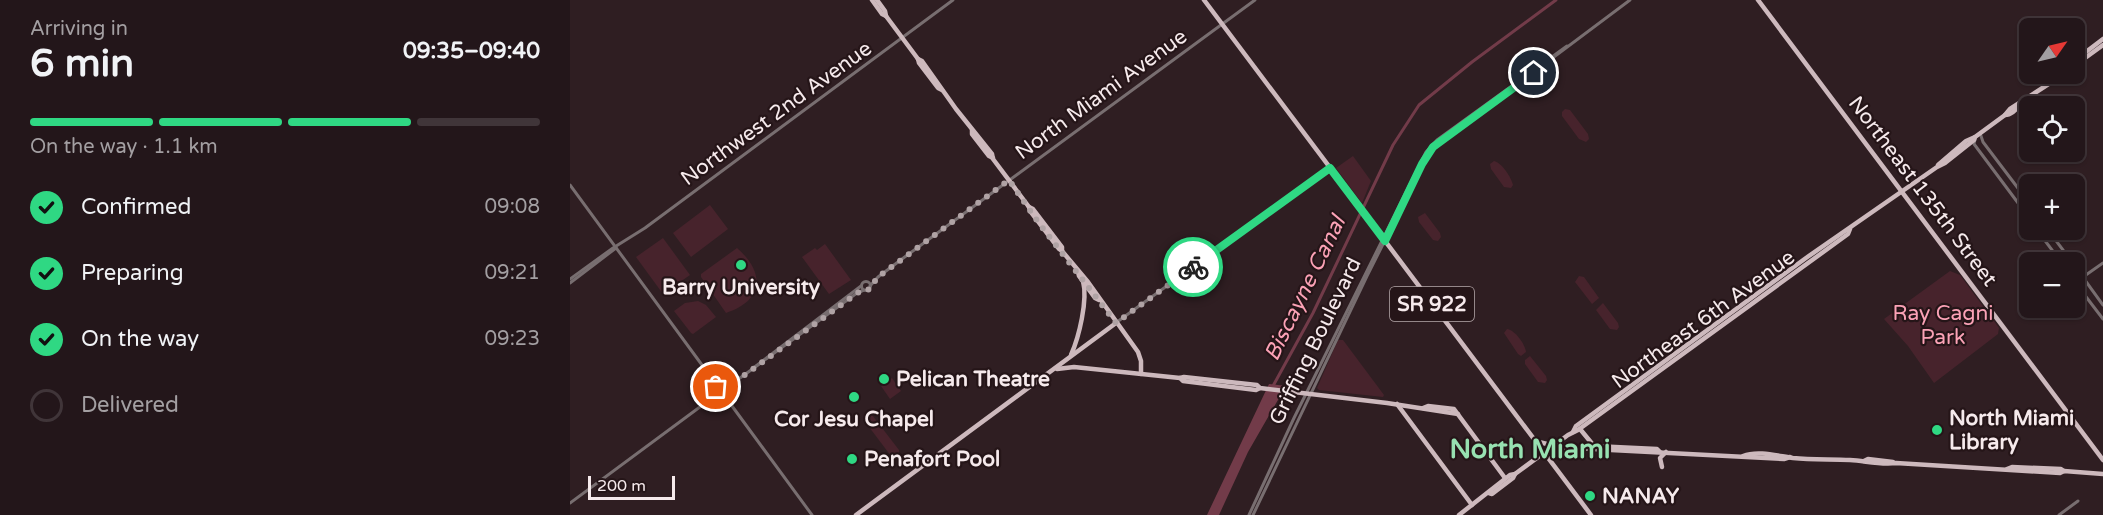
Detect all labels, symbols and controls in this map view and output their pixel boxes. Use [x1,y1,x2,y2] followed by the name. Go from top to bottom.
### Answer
[30,17,128,41] text: Arriving in
[2019,18,2085,84] north arrow
[2019,18,2085,318] map controls
[1011,24,1192,165] street label: North Miami Avenue
[676,36,877,191] street label: Northwest 2nd Avenue
[403,38,540,64] text: 09:35–09:40
[30,40,134,87] text: 6 min
[1508,47,1559,98] pin
[1517,56,1550,89] icon: home
[1843,91,2002,291] street label: Northeast 135th Street
[2019,96,2085,162] button: locate
[30,135,218,159] text: On the way · 1.1 km
[2019,174,2085,240] button: +
[30,191,63,224] icon: check
[81,194,191,220] text: Confirmed
[485,195,540,219] text: 09:08
[1259,210,1352,365] water label: Biscayne Canal
[1163,237,1223,297] courier
[1607,245,1800,394] street label: Northeast 6th Avenue
[1177,251,1210,284] icon: bike
[2019,252,2085,318] button: −
[1264,253,1367,429] street label: Griffing Boulevard
[30,257,63,290] icon: check
[734,258,748,272] marker: Barry University
[81,260,184,286] text: Preparing
[485,261,540,285] text: 09:21
[662,275,821,300] place label: Barry University
[1390,287,1474,321] road number: SR 922
[1893,301,1993,350] park label: Ray Cagni Park
[30,323,63,356] icon: check
[81,326,199,352] text: On the way
[485,327,540,351] text: 09:23
[690,361,741,412] pin
[896,367,1050,392] place label: Pelican Theatre
[699,370,732,403] icon: bag
[877,372,891,386] marker: Pelican Theatre
[847,390,861,404] marker: Cor Jesu Chapel
[81,392,179,418] text: Delivered
[1949,406,2074,455] place label: North Miami Library
[774,407,934,432] place label: Cor Jesu Chapel
[1930,423,1944,437] marker: North Miami Library
[1449,433,1611,466] district label: North Miami
[864,447,1000,472] place label: Penafort Pool
[845,452,859,466] marker: Penafort Pool
[588,473,675,500] scale bar
[597,476,646,496] text: 200 m
[1602,484,1680,509] place label: NANAY
[1583,489,1597,503] marker: NANAY

